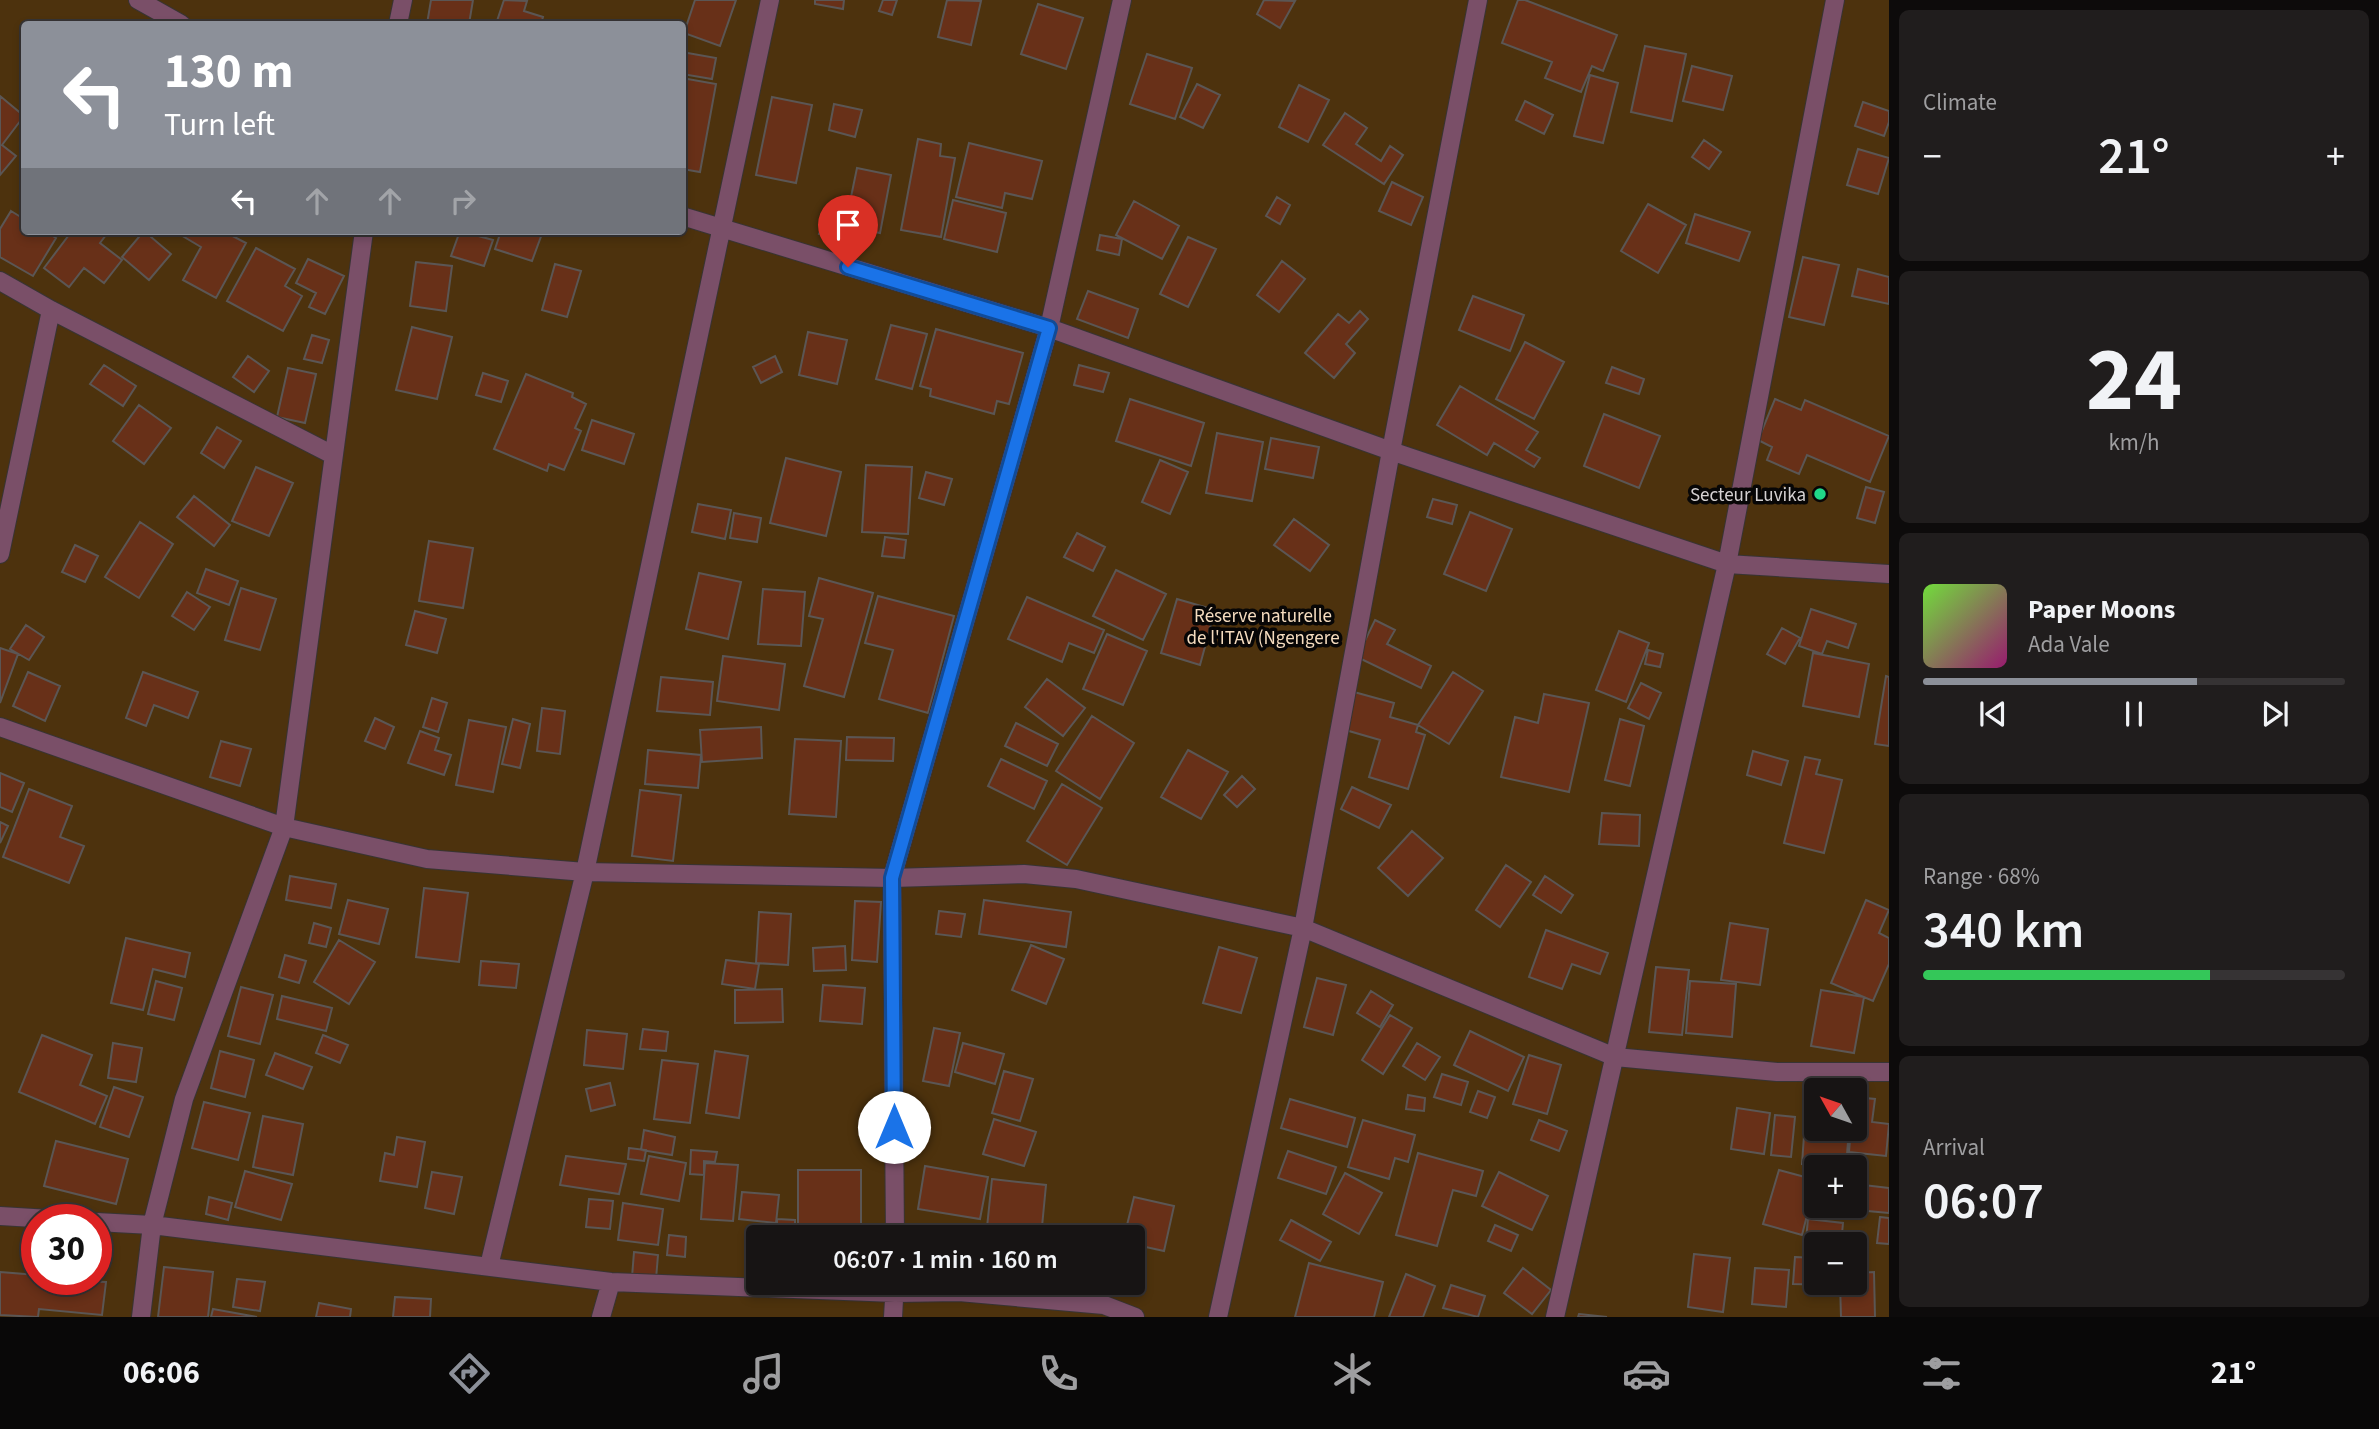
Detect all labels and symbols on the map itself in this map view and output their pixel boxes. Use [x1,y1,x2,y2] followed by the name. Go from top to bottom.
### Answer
[818,195,878,267] pin
[1690,482,1806,509] place label: Secteur Luvika
[1812,486,1828,502] marker: Secteur Luvika
[1186,603,1340,652] park label: Réserve naturelle de l'ITAV (Ngengere
[1804,1078,1867,1141] north arrow
[857,1090,931,1164] position arrow
[21,1204,112,1295] speed limit sign: 30

